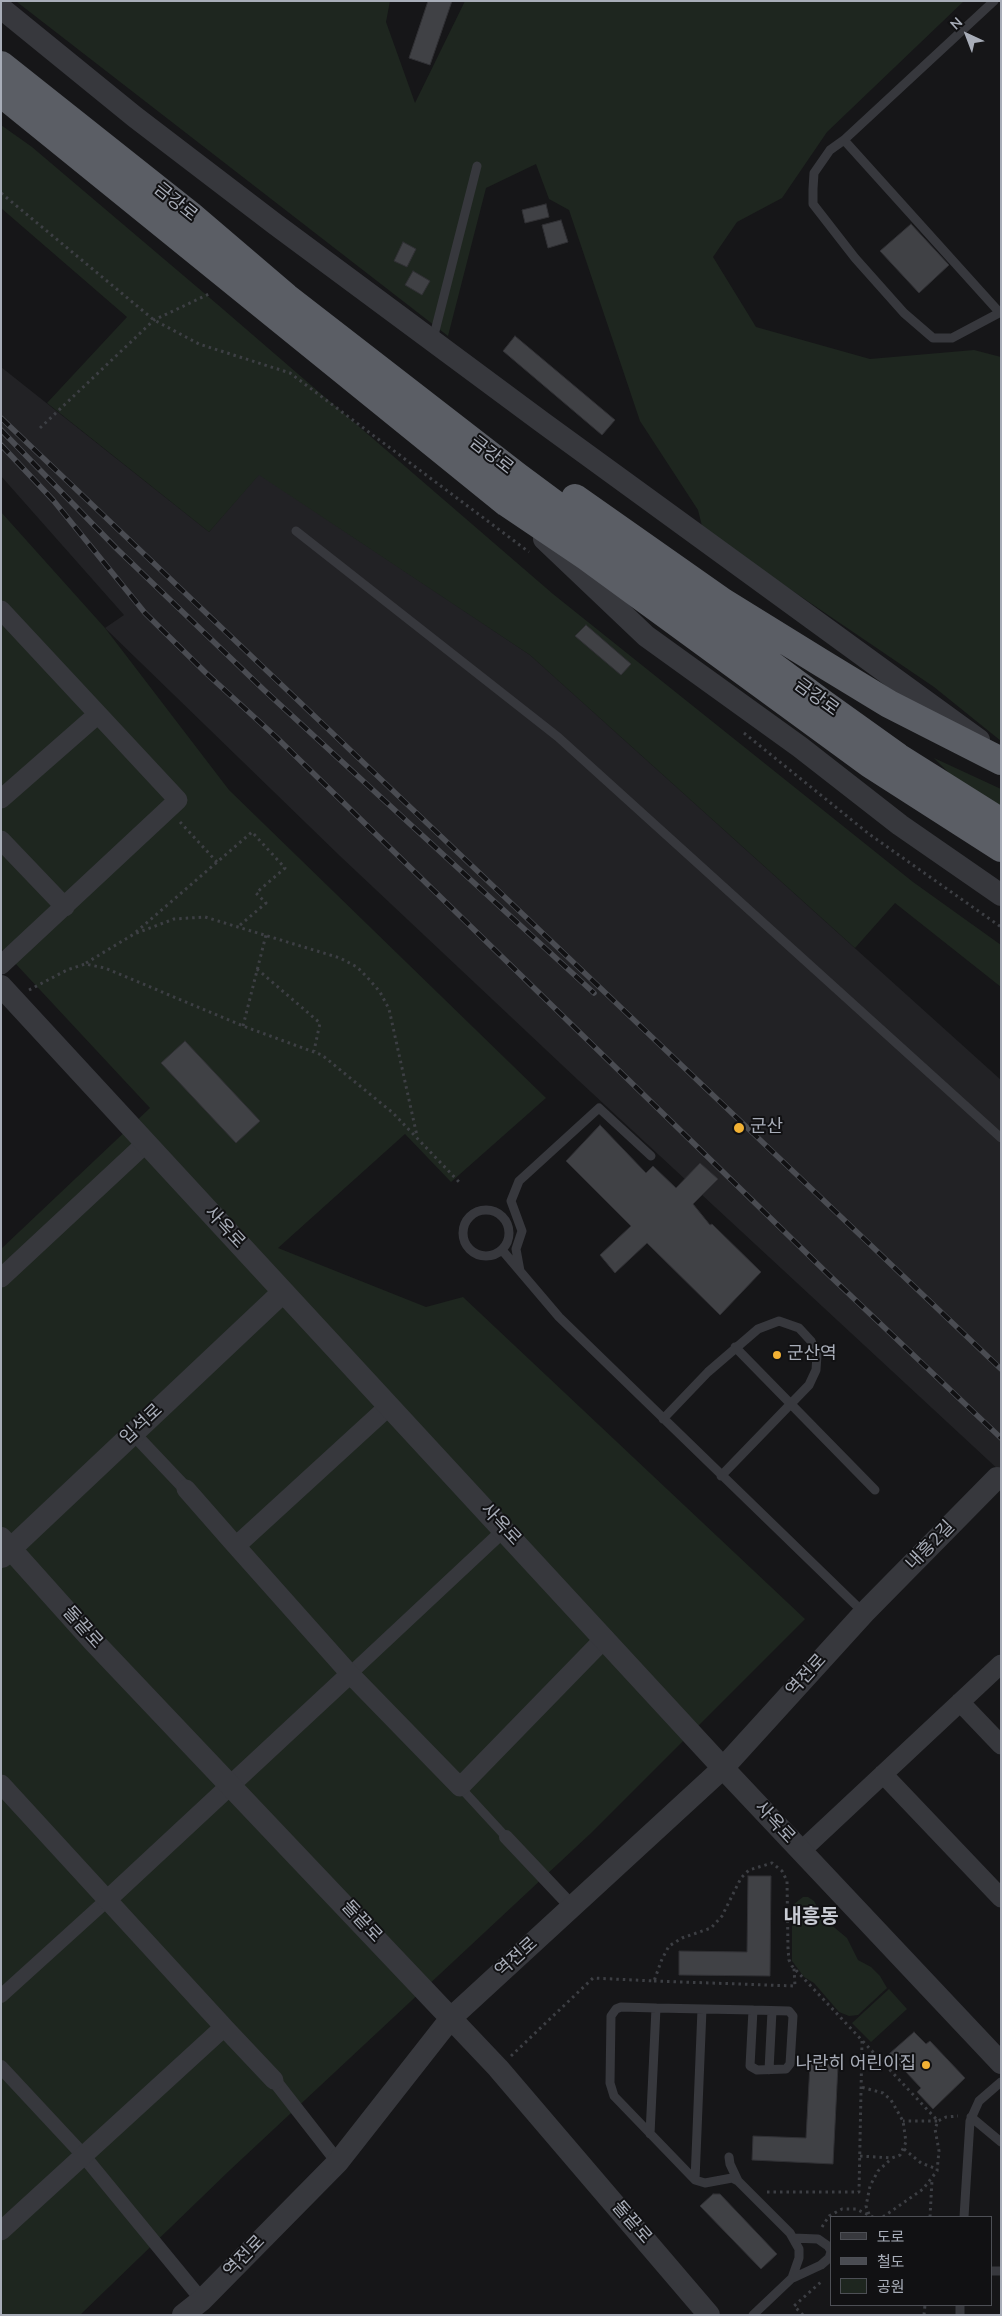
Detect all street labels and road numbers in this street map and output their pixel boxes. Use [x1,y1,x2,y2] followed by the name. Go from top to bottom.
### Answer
[149,179,201,227] street label: 금강로
[465,432,517,480] street label: 금강로
[790,675,842,721] street label: 금강로
[199,1202,249,1254] street label: 사옥로
[116,1400,168,1450] street label: 입석로
[475,1499,525,1551] street label: 사옥로
[902,1517,960,1575] street label: 내흥2길
[57,1602,107,1654] street label: 돌끝로
[782,1650,832,1702] street label: 역전로
[749,1797,799,1849] street label: 사옥로
[336,1896,386,1948] street label: 돌끝로
[491,1933,543,1983] street label: 역전로
[607,2197,655,2249] street label: 돌끝로
[220,2232,270,2282] street label: 역전로

